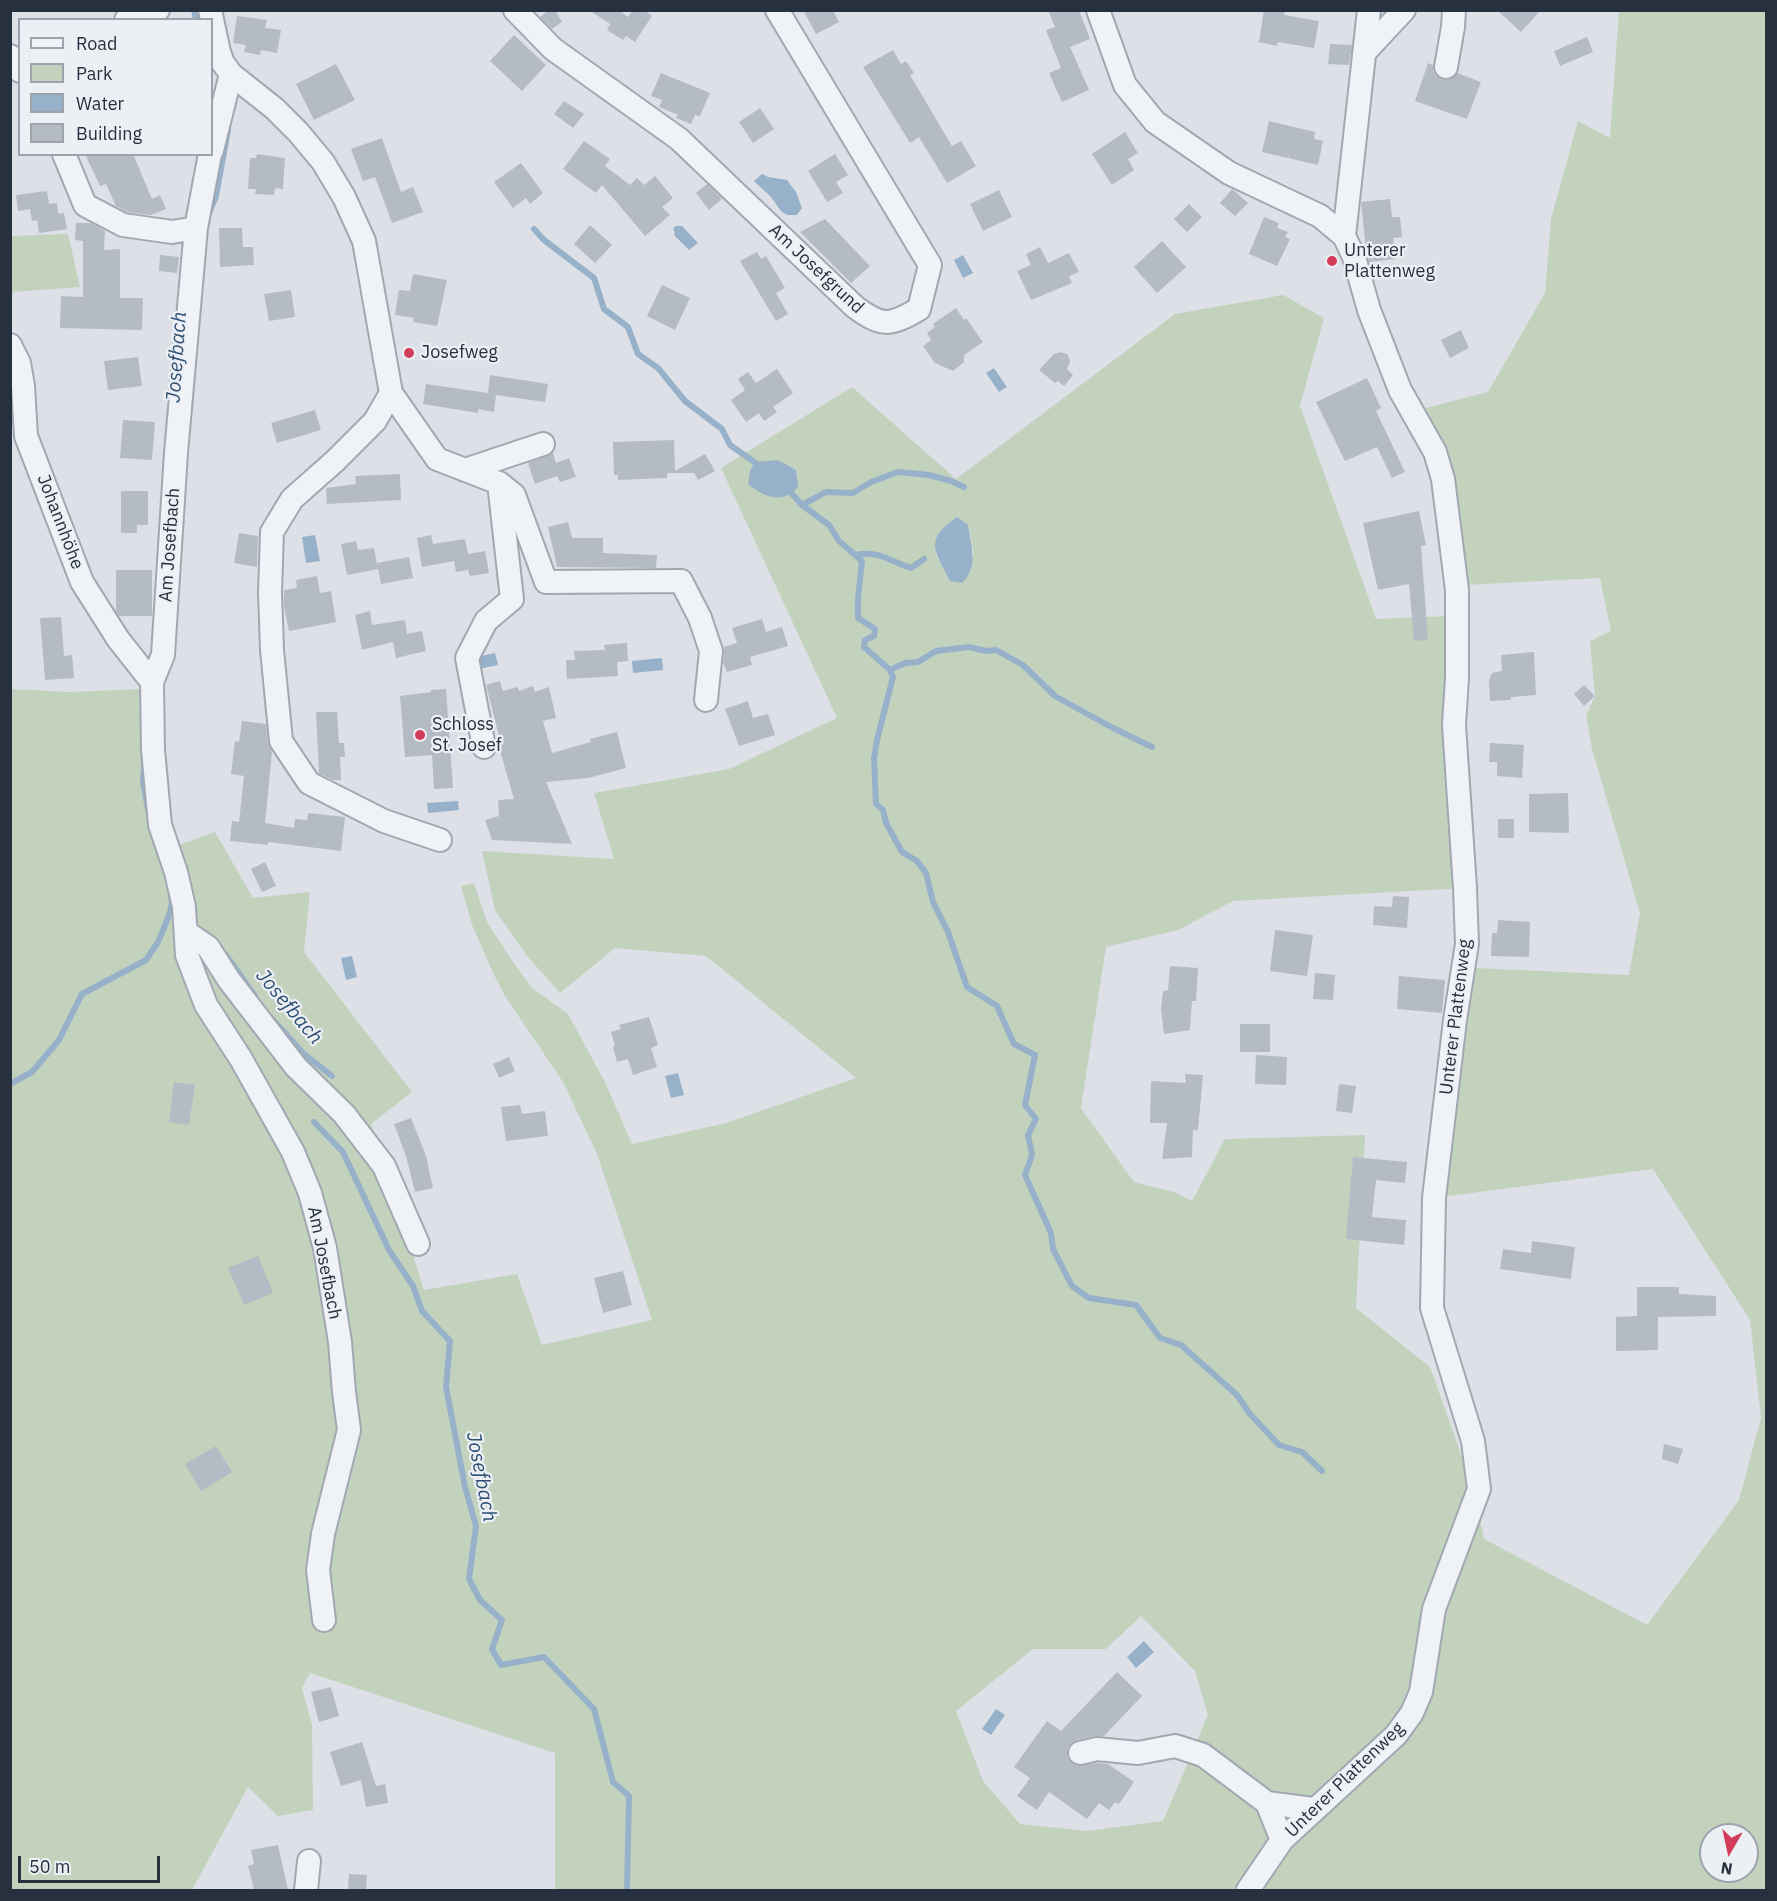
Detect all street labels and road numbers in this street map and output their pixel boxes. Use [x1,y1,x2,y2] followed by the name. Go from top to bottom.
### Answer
[764,219,868,319] street label: Am Josefgrund
[32,471,88,573] street label: Johannhöhe
[155,487,185,603] street label: Am Josefbach
[1436,938,1476,1096] street label: Unterer Plattenweg
[302,1205,346,1321] street label: Am Josefbach
[1281,1718,1409,1842] street label: Unterer Plattenweg

